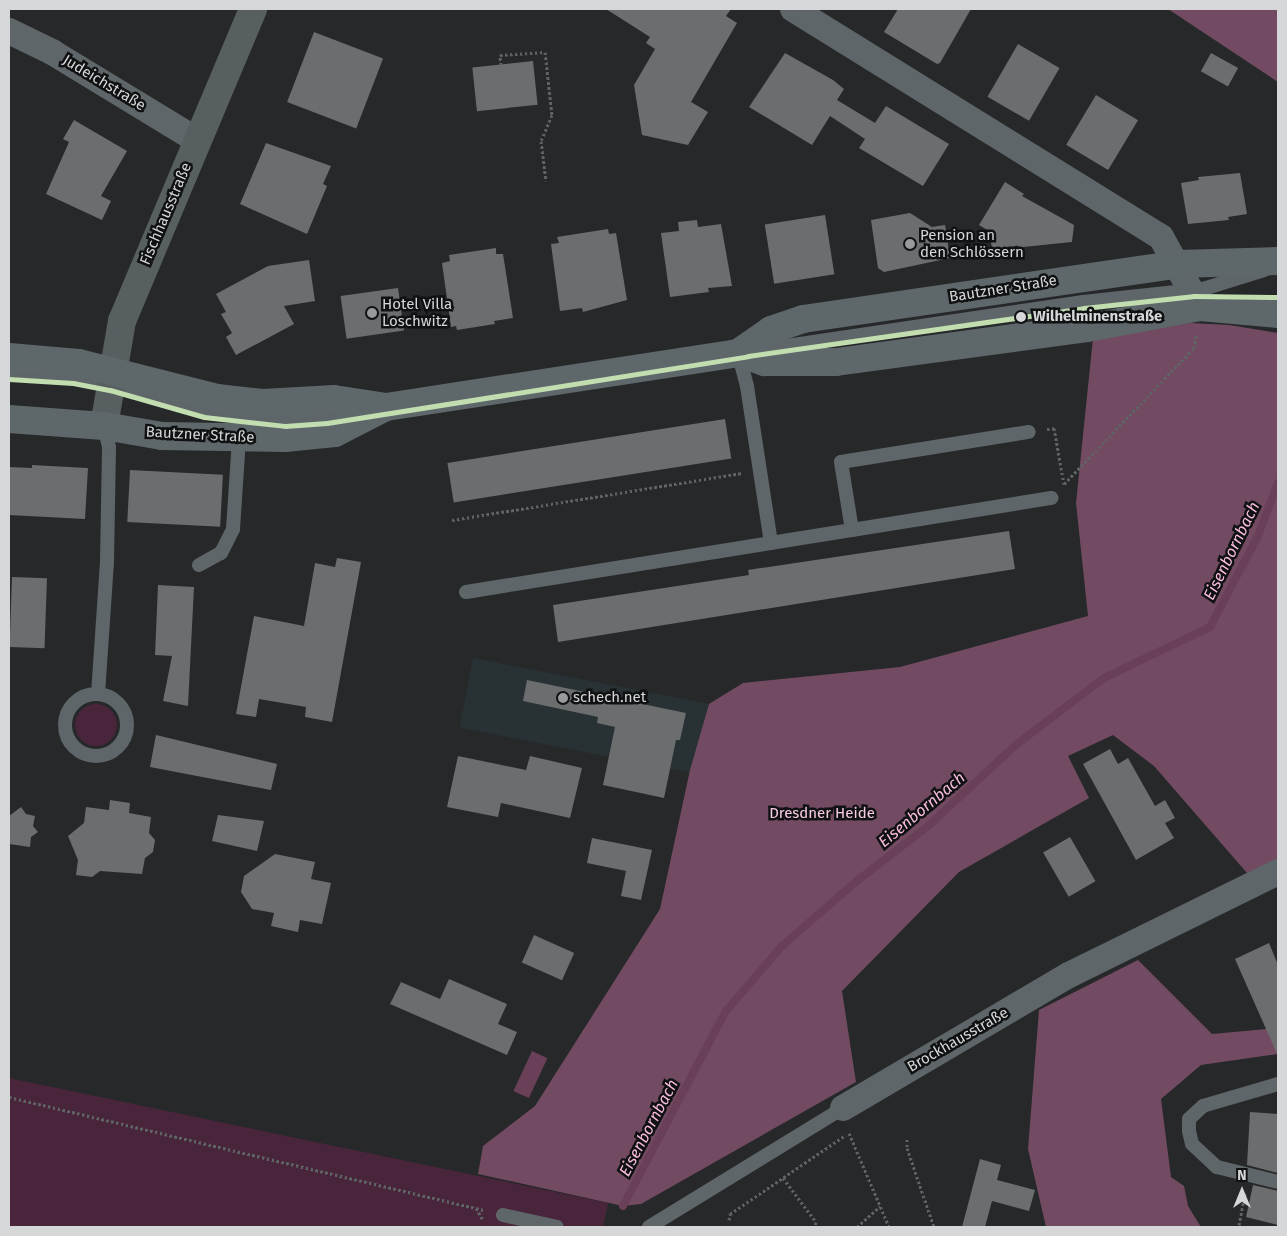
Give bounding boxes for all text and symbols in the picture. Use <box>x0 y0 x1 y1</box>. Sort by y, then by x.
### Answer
street label: Judeichstraße <box>59 51 149 115</box>
street label: Fischhausstraße <box>136 160 196 268</box>
place label: Pension an den Schlössern <box>920 226 1024 261</box>
marker: Pension an den Schlössern <box>904 238 916 250</box>
street label: Bautzner Straße <box>948 272 1058 306</box>
place label: Hotel Villa Loschwitz <box>382 295 452 330</box>
marker: Hotel Villa Loschwitz <box>366 307 378 319</box>
place label: Wilhelminenstraße <box>1033 308 1162 326</box>
marker: Wilhelminenstraße <box>1013 309 1029 325</box>
street label: Bautzner Straße <box>145 423 255 447</box>
water label: Eisenbornbach <box>1200 499 1264 603</box>
place label: schech.net <box>573 689 646 707</box>
marker: schech.net <box>557 692 569 704</box>
water label: Eisenbornbach <box>875 768 969 852</box>
park label: Dresdner Heide <box>769 805 875 823</box>
street label: Brockhausstraße <box>904 1004 1012 1076</box>
water label: Eisenbornbach <box>615 1076 683 1180</box>
north arrow <box>1217 1166 1267 1216</box>
text: N <box>1237 1167 1247 1184</box>

